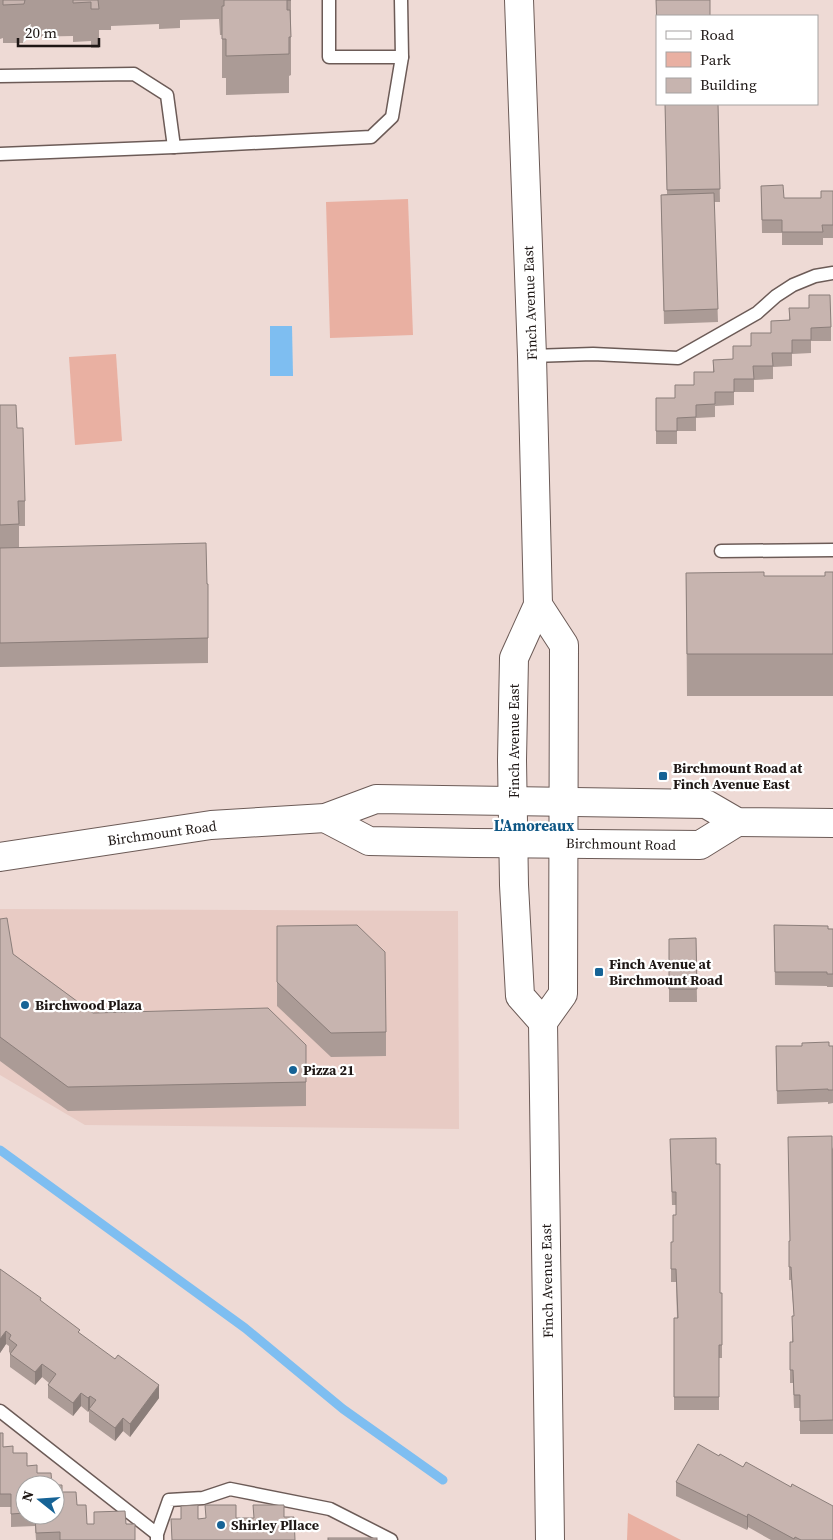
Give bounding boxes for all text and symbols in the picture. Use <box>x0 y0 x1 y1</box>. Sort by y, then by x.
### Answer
scale bar <box>18 15 99 47</box>
legend <box>656 15 818 105</box>
text: 20 m <box>25 22 57 43</box>
text: Road <box>700 24 734 45</box>
text: Park <box>700 49 732 70</box>
text: Building <box>700 74 757 95</box>
street label: Finch Avenue East <box>518 245 542 361</box>
street label: Finch Avenue East <box>504 683 524 798</box>
place label: Birchmount Road at Finch Avenue East <box>673 758 803 794</box>
marker: Birchmount Road at Finch Avenue East <box>657 770 669 782</box>
street label: Birchmount Road <box>106 815 218 851</box>
district label: L'Amoreaux <box>494 815 575 836</box>
street label: Birchmount Road <box>566 833 676 855</box>
place label: Finch Avenue at Birchmount Road <box>609 954 723 990</box>
marker: Finch Avenue at Birchmount Road <box>593 966 605 978</box>
place label: Birchwood Plaza <box>35 995 143 1015</box>
marker: Birchwood Plaza <box>19 999 31 1011</box>
place label: Pizza 21 <box>303 1060 355 1080</box>
marker: Pizza 21 <box>287 1064 299 1076</box>
street label: Finch Avenue East <box>536 1223 558 1338</box>
north arrow <box>15 1475 65 1525</box>
text: N <box>17 1488 39 1504</box>
place label: Shirley Pllace <box>231 1515 319 1535</box>
marker: Shirley Pllace <box>215 1519 227 1531</box>

